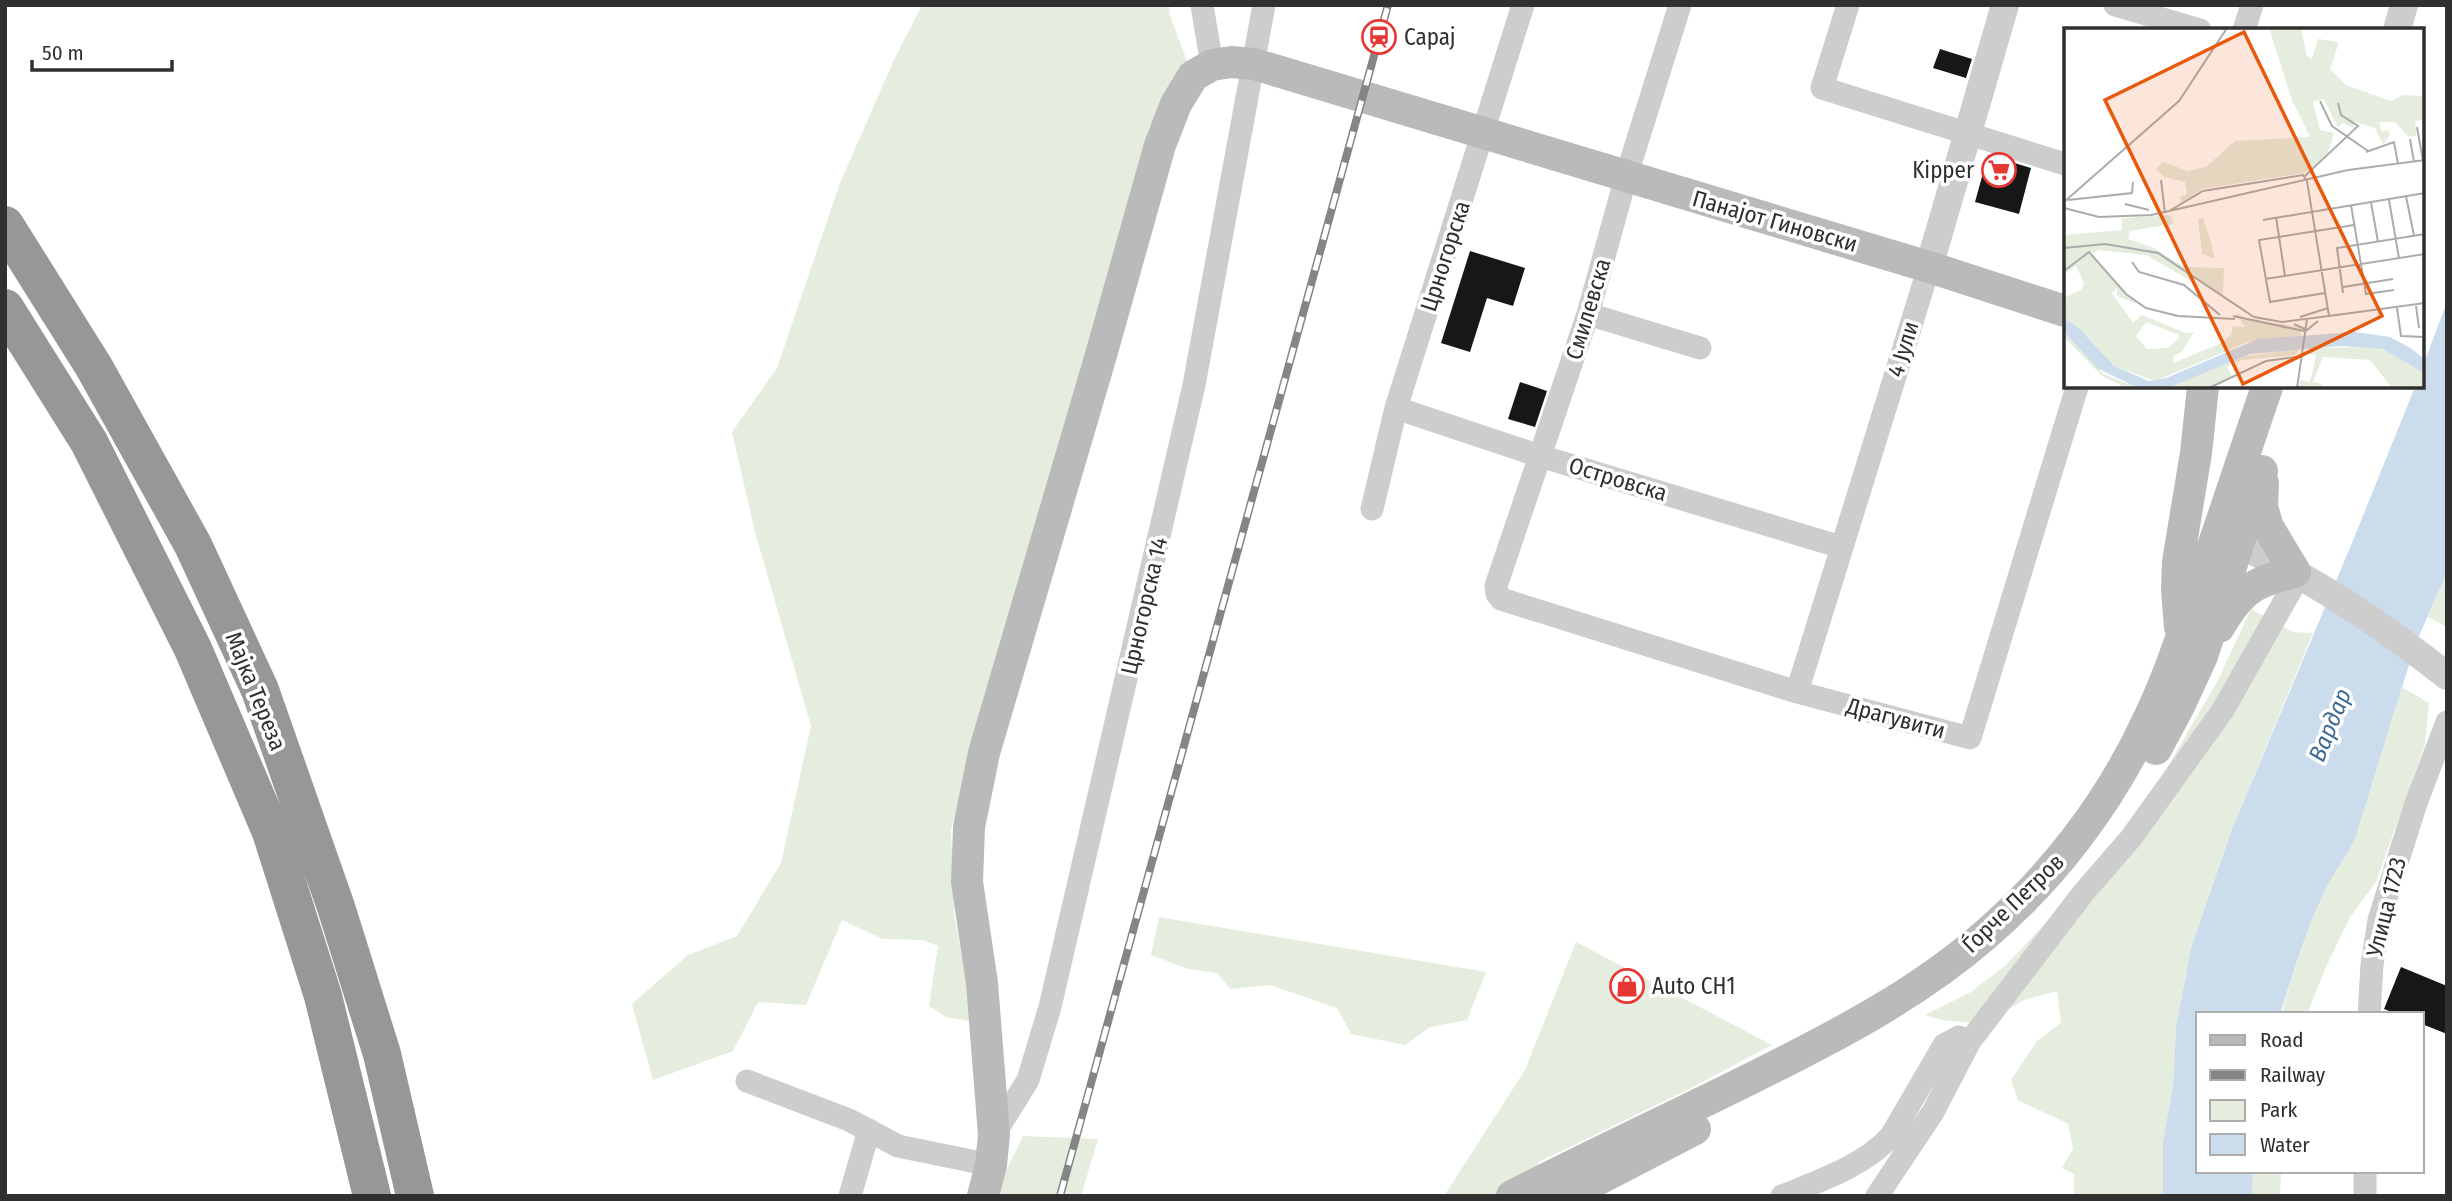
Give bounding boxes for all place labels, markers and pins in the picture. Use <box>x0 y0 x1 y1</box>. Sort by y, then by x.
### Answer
station icon: Сарај <box>1360 18 1398 56</box>
place label: Сарај <box>1404 23 1456 51</box>
supermarket icon: Kipper <box>1980 151 2018 189</box>
place label: Kipper <box>1912 156 1974 184</box>
shop icon: Auto CH1 <box>1608 967 1646 1005</box>
place label: Auto CH1 <box>1652 972 1735 1000</box>

